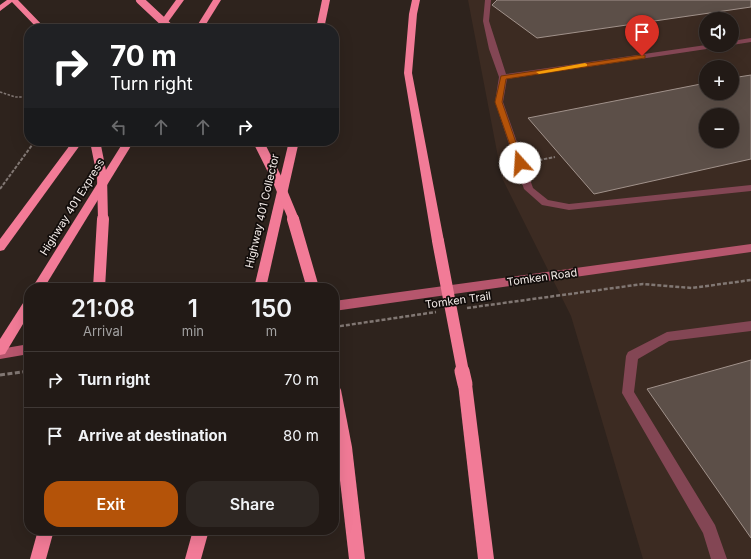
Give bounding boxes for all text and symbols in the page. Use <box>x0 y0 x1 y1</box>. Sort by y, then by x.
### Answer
map controls <box>699 12 739 148</box>
button: sound <box>699 12 739 52</box>
pin <box>625 15 659 56</box>
icon: arrive <box>631 21 653 43</box>
text: 70 m <box>110 39 177 73</box>
icon: right <box>44 40 96 92</box>
button: + <box>699 60 739 100</box>
text: Turn right <box>110 73 193 94</box>
button: − <box>699 108 739 148</box>
icon: left <box>108 116 130 138</box>
icon: ahead <box>150 116 172 138</box>
icon: ahead <box>192 116 214 138</box>
icon: right <box>234 116 256 138</box>
position arrow <box>499 142 541 184</box>
street label: Highway 401 Collector <box>242 152 282 270</box>
street label: Highway 401 Express <box>37 156 108 258</box>
street label: Tomken Road <box>506 265 578 289</box>
street label: Tomken Trail <box>424 288 492 312</box>
text: 21:08 <box>71 294 135 323</box>
text: 1 <box>188 294 198 323</box>
text: 150 <box>251 294 292 323</box>
text: Arrival <box>83 323 123 339</box>
text: min <box>182 323 204 339</box>
text: m <box>266 323 277 339</box>
icon: right <box>44 369 66 391</box>
text: Turn right <box>78 370 150 389</box>
text: 70 m <box>284 370 319 389</box>
icon: arrive <box>44 425 66 447</box>
text: Arrive at destination <box>78 426 227 445</box>
text: 80 m <box>283 426 319 445</box>
button: Exit <box>44 481 178 527</box>
button: Share <box>186 481 319 527</box>

